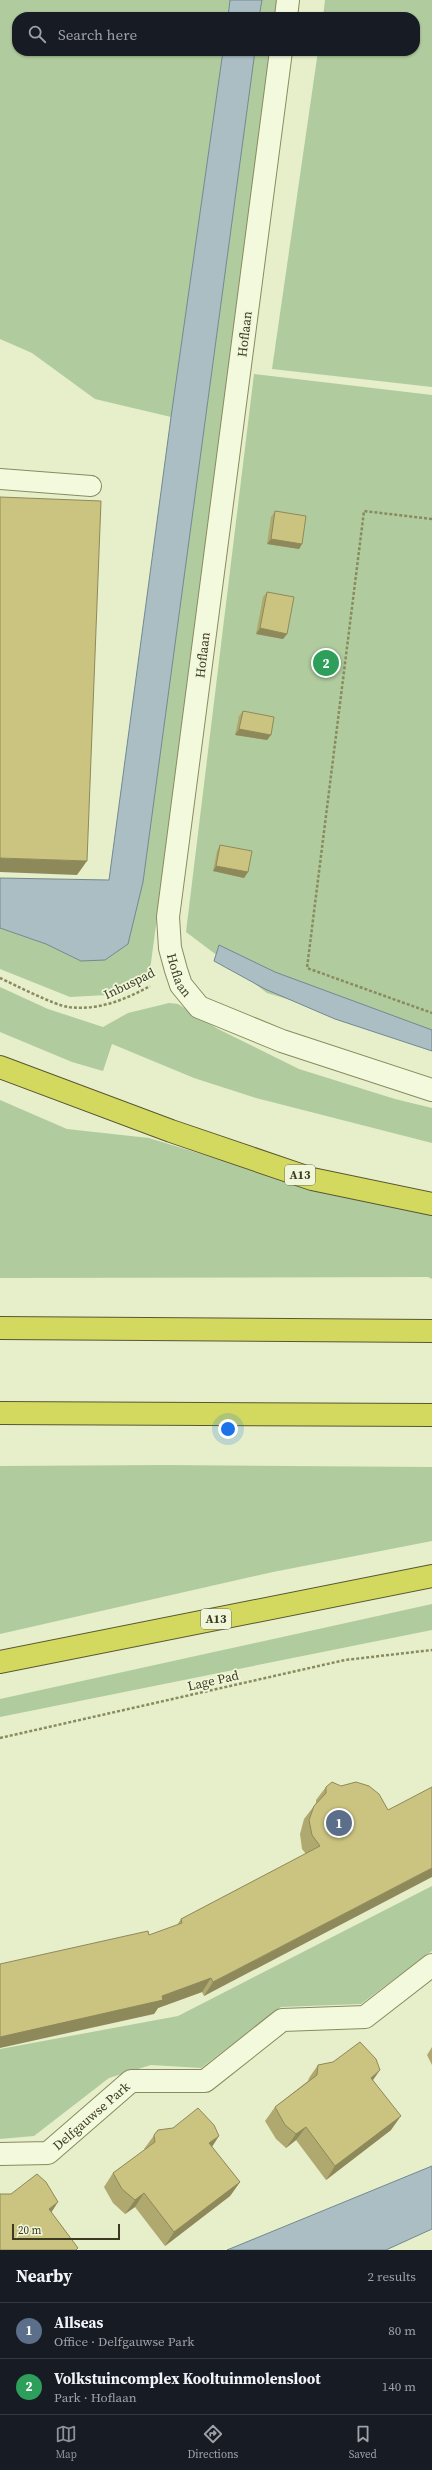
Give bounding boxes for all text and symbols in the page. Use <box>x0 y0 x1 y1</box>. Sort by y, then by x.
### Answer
search box <box>12 12 420 56</box>
icon: search <box>26 23 48 45</box>
text: Search here <box>58 24 137 45</box>
street label: Hoflaan <box>233 310 256 358</box>
street label: Hoflaan <box>191 631 214 679</box>
pin: 2 <box>313 648 339 678</box>
street label: Hoflaan <box>163 951 195 1001</box>
street label: Inbuspad <box>101 964 158 1003</box>
road number: A13 <box>285 1165 315 1185</box>
your location <box>218 1419 238 1439</box>
road number: A13 <box>201 1609 231 1629</box>
street label: Lage Pad <box>186 1666 241 1695</box>
pin: 1 <box>326 1808 352 1838</box>
street label: Delfgauwse Park <box>49 2077 134 2154</box>
scale bar <box>12 2222 120 2241</box>
text: 20 m <box>18 2223 41 2238</box>
text: Nearby <box>16 2264 72 2288</box>
text: 2 results <box>368 2268 416 2285</box>
text: Allseas <box>54 2312 103 2333</box>
text: 1 <box>25 2322 33 2339</box>
text: 80 m <box>388 2322 416 2339</box>
text: Office · Delfgauwse Park <box>54 2333 194 2350</box>
text: Volkstuincomplex Kooltuinmolensloot <box>54 2368 321 2389</box>
text: 2 <box>25 2378 33 2395</box>
text: 140 m <box>382 2378 416 2395</box>
text: Park · Hoflaan <box>54 2389 137 2406</box>
tab: Map <box>55 2423 77 2462</box>
tab: Directions <box>187 2423 238 2462</box>
tab: Saved <box>349 2423 377 2462</box>

